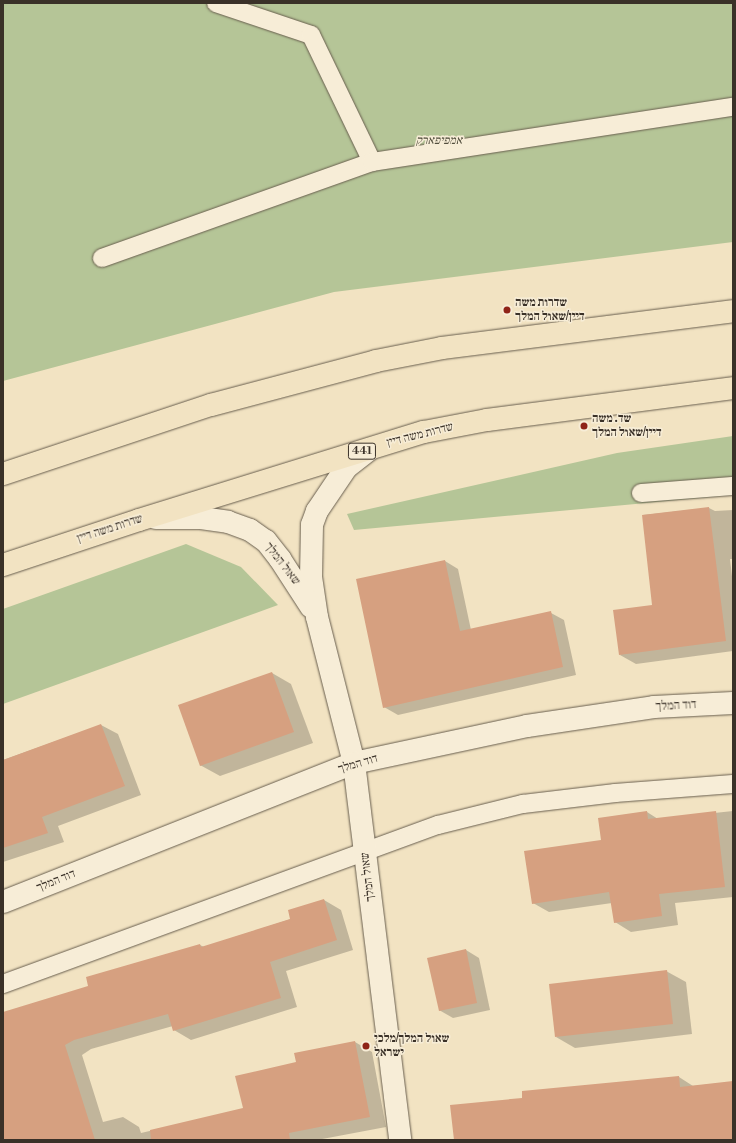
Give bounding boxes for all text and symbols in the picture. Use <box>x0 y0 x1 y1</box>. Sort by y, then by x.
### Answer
park label: אמפיפארק <box>416 134 462 148</box>
place label: שדרות משה דיין/שאול המלך <box>515 296 585 324</box>
marker: שדרות משה דיין/שאול המלך <box>502 305 512 315</box>
place label: שד. משה דיין/שאול המלך <box>592 412 662 440</box>
street label: שדרות משה דיין <box>385 420 455 450</box>
marker: שד. משה דיין/שאול המלך <box>579 421 589 431</box>
road number: 441 <box>347 442 377 460</box>
street label: שדרות משה דיין <box>75 512 145 546</box>
street label: שאול המלך <box>261 540 303 588</box>
street label: דוד המלך <box>655 698 697 714</box>
street label: דוד המלך <box>336 751 380 777</box>
street label: שאול המלך <box>358 851 378 903</box>
street label: דוד המלך <box>34 867 78 895</box>
place label: שאול המלך/מלכי ישראל <box>374 1032 449 1060</box>
marker: שאול המלך/מלכי ישראל <box>361 1041 371 1051</box>

